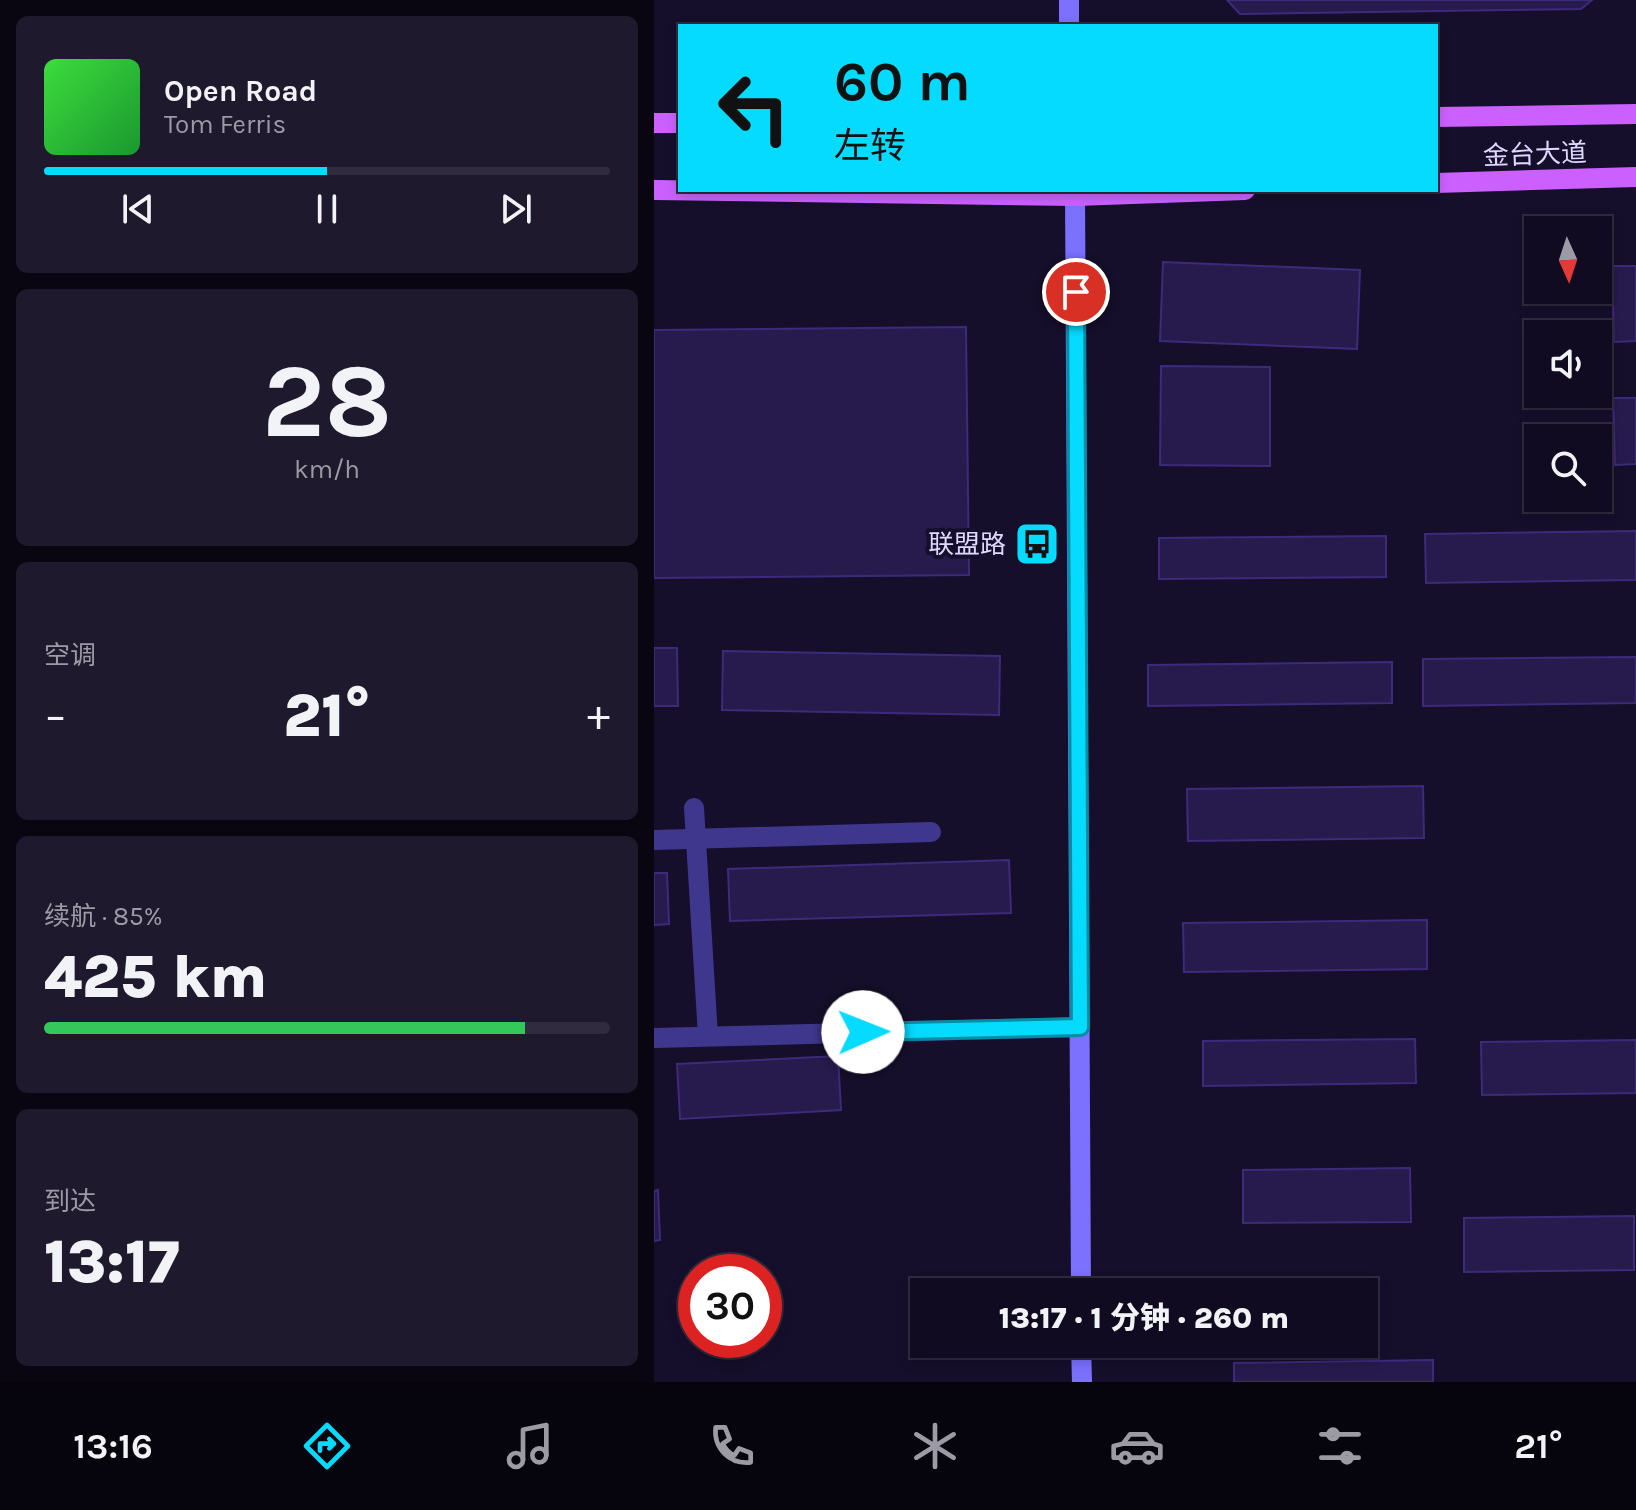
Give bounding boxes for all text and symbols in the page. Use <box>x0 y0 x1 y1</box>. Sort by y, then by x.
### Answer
text: 60 m <box>834 49 971 114</box>
icon: left <box>702 56 806 160</box>
text: Open Road <box>164 73 317 109</box>
text: Tom Ferris <box>164 109 286 140</box>
text: 左转 <box>834 125 906 167</box>
street label: 金台大道 <box>1483 137 1588 172</box>
icon: previous <box>116 187 160 231</box>
icon: pause <box>305 187 349 231</box>
icon: next <box>494 187 538 231</box>
north arrow <box>1524 216 1612 304</box>
map controls <box>1524 216 1612 512</box>
pin <box>1042 258 1110 326</box>
icon: arrive <box>1054 270 1098 314</box>
button: sound <box>1524 320 1612 408</box>
text: 28 <box>262 341 392 462</box>
button: search <box>1524 424 1612 512</box>
text: km/h <box>294 454 360 485</box>
bus stop icon: 联盟路 <box>1013 520 1061 568</box>
place label: 联盟路 <box>928 529 1006 560</box>
text: 空调 <box>44 640 96 671</box>
text: 21° <box>283 681 371 751</box>
text: − <box>44 690 67 741</box>
text: + <box>587 690 610 741</box>
text: 续航 · 85% <box>44 901 163 932</box>
text: 425 km <box>44 942 267 1012</box>
position arrow <box>821 990 905 1074</box>
text: 到达 <box>44 1186 96 1217</box>
text: 13:17 <box>44 1227 180 1297</box>
speed limit sign: 30 <box>678 1254 782 1358</box>
text: 13:17 · 1 分钟 · 260 m <box>999 1300 1289 1336</box>
icon: directions <box>299 1418 355 1474</box>
icon: music <box>502 1418 558 1474</box>
icon: phone <box>704 1418 760 1474</box>
icon: climate <box>907 1418 963 1474</box>
icon: car <box>1109 1418 1165 1474</box>
icon: filters <box>1312 1418 1368 1474</box>
text: 13:16 <box>73 1425 153 1467</box>
text: 21° <box>1514 1425 1563 1467</box>

